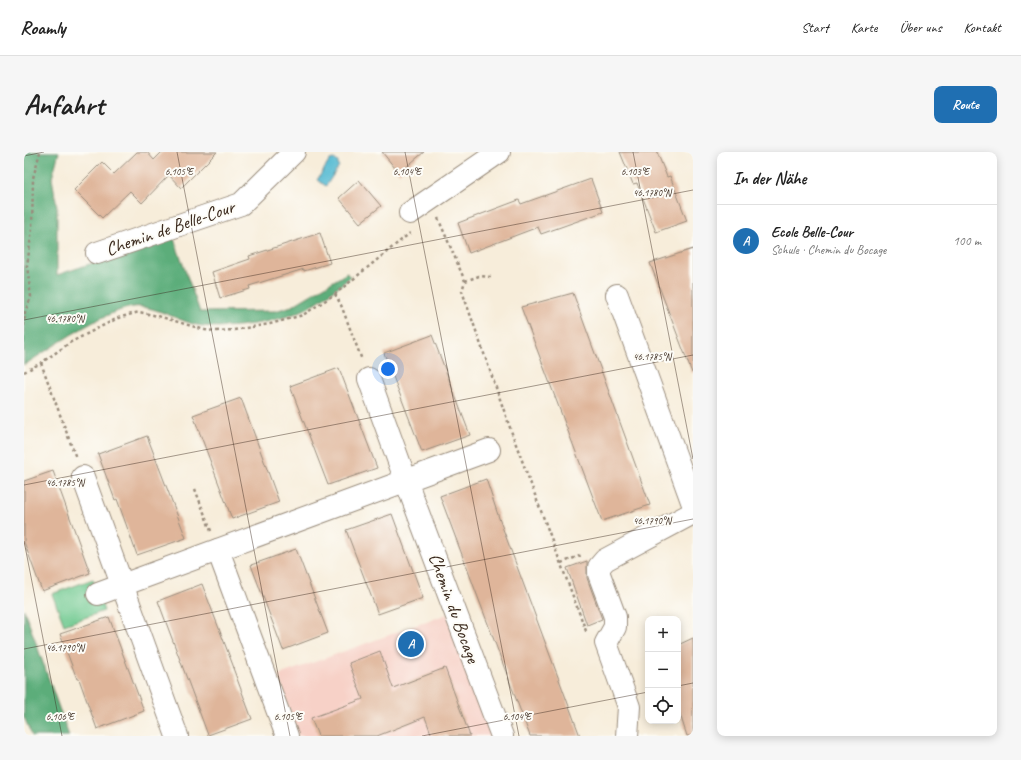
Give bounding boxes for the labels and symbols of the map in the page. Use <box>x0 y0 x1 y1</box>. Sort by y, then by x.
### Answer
text: 6.105°E <box>165 165 195 178</box>
text: 6.104°E <box>393 165 423 178</box>
text: 6.103°E <box>621 165 651 178</box>
text: 46.1780°N <box>633 186 673 199</box>
street label: Chemin de Belle-Cour <box>102 194 240 261</box>
text: 46.1780°N <box>46 312 86 325</box>
text: 46.1785°N <box>633 350 673 363</box>
your location <box>378 359 398 379</box>
text: 46.1785°N <box>46 476 86 489</box>
text: 46.1790°N <box>633 514 673 527</box>
street label: Chemin du Bocage <box>423 550 486 668</box>
pin: A <box>398 629 424 659</box>
text: 46.1790°N <box>46 641 86 654</box>
text: 6.106°E <box>46 710 76 723</box>
text: 6.105°E <box>274 710 304 723</box>
text: 6.104°E <box>503 710 533 723</box>

